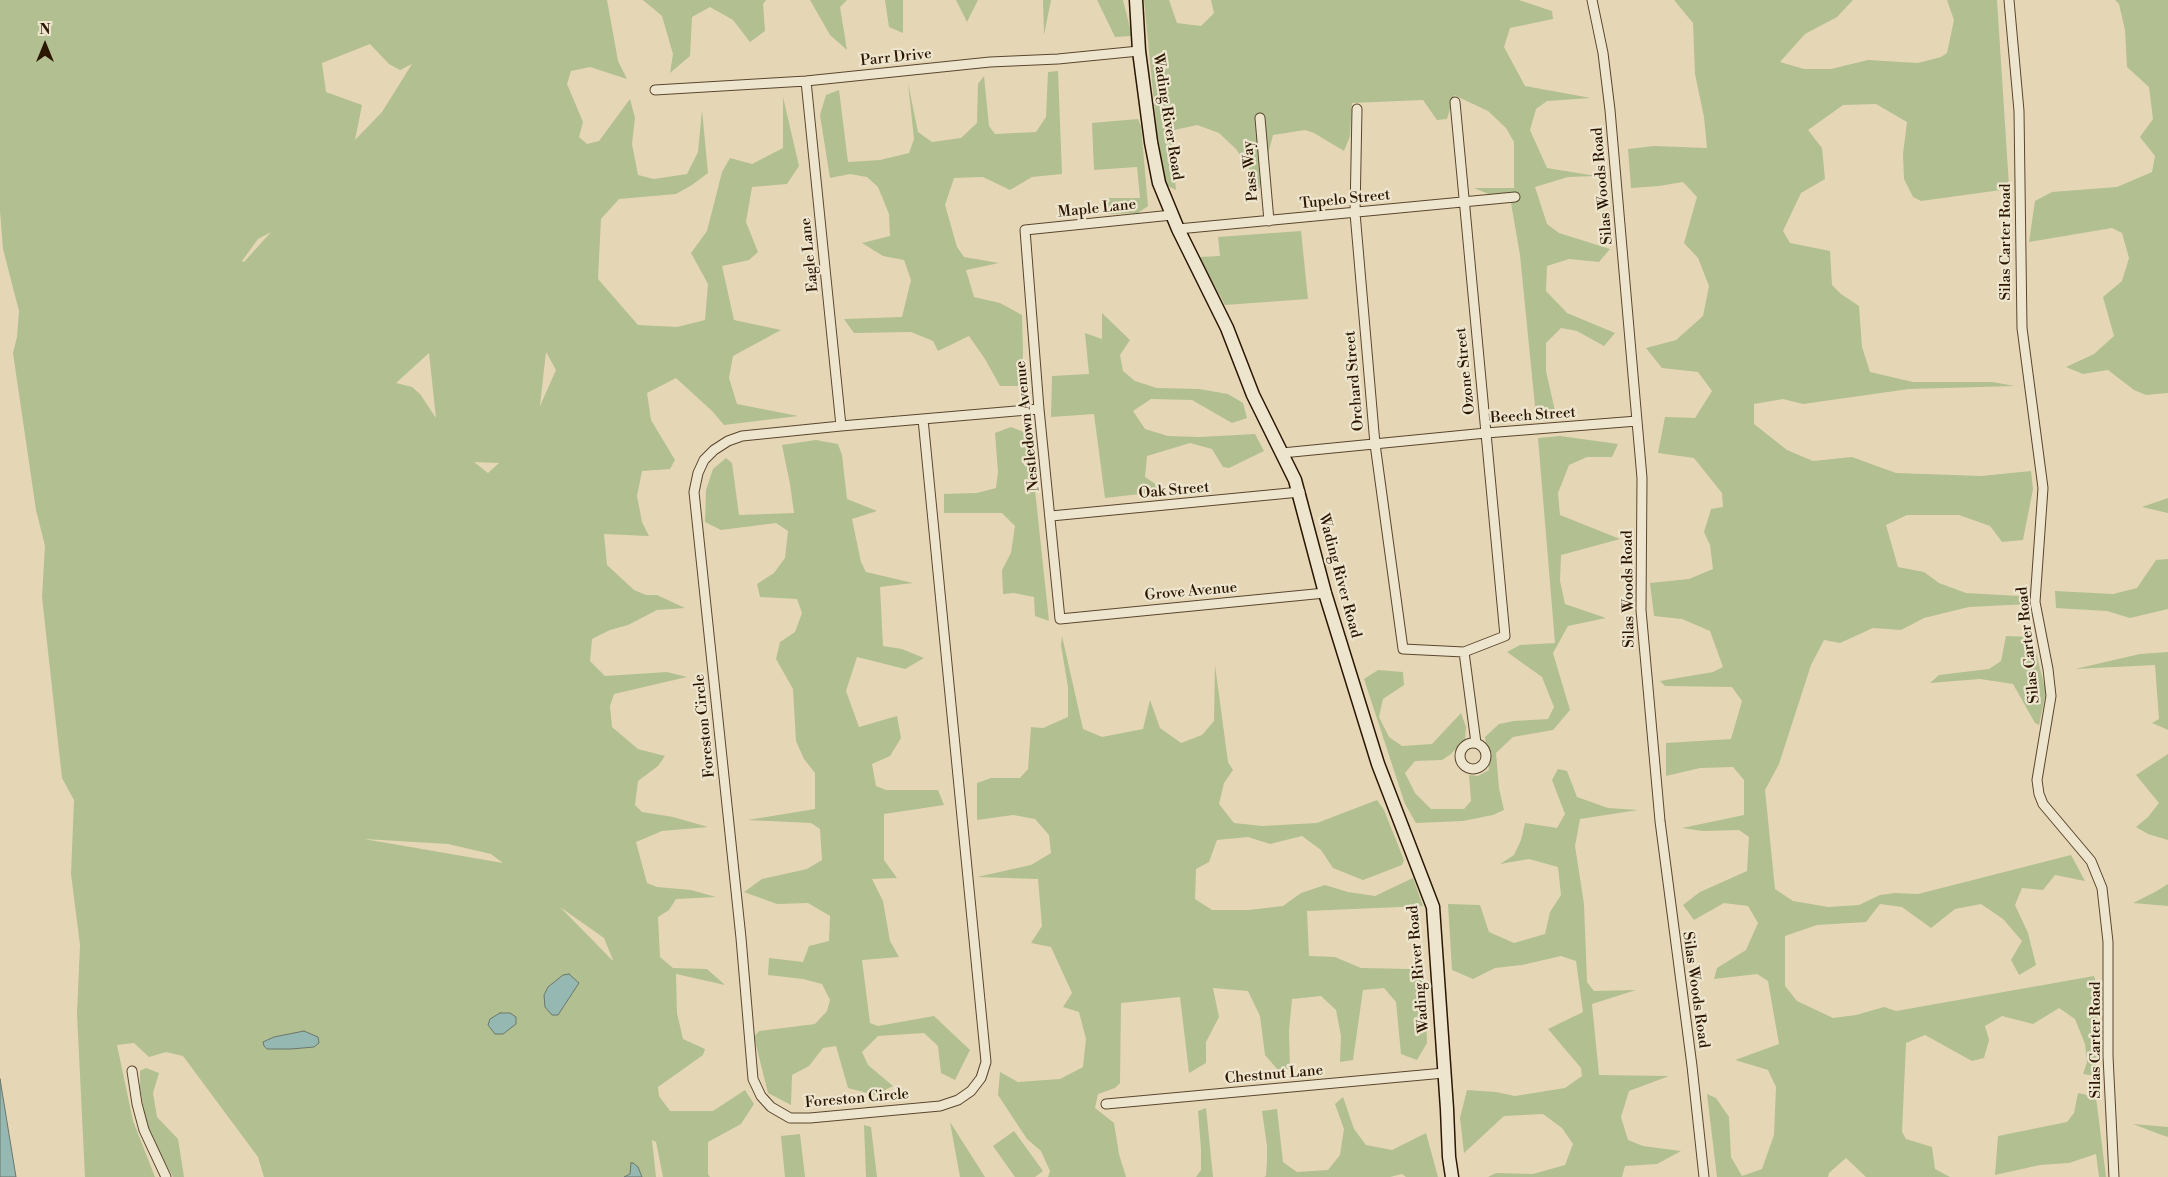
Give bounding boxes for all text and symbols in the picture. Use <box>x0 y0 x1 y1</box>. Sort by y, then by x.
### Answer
north arrow <box>20 20 70 70</box>
text: N <box>39 21 51 39</box>
street label: Parr Drive <box>859 45 933 71</box>
street label: Wading River Road <box>1148 52 1186 182</box>
street label: Silas Woods Road <box>1589 127 1617 245</box>
street label: Pass Way <box>1239 140 1263 202</box>
street label: Silas Carter Road <box>1997 183 2015 301</box>
street label: Tupelo Street <box>1299 186 1391 214</box>
street label: Maple Lane <box>1057 196 1137 222</box>
street label: Eagle Lane <box>797 217 823 293</box>
street label: Ozone Street <box>1452 326 1480 416</box>
street label: Orchard Street <box>1342 330 1368 432</box>
street label: Nestledown Avenue <box>1012 360 1044 492</box>
street label: Beech Street <box>1490 404 1576 428</box>
street label: Oak Street <box>1138 479 1210 503</box>
street label: Wading River Road <box>1314 512 1364 640</box>
street label: Silas Woods Road <box>1619 530 1639 648</box>
street label: Grove Avenue <box>1144 579 1238 605</box>
street label: Silas Carter Road <box>2014 586 2044 704</box>
street label: Foreston Circle <box>691 673 719 779</box>
street label: Wading River Road <box>1404 904 1434 1034</box>
street label: Silas Woods Road <box>1678 930 1712 1050</box>
street label: Silas Carter Road <box>2087 981 2105 1099</box>
street label: Chestnut Lane <box>1224 1062 1324 1088</box>
street label: Foreston Circle <box>804 1085 910 1113</box>

